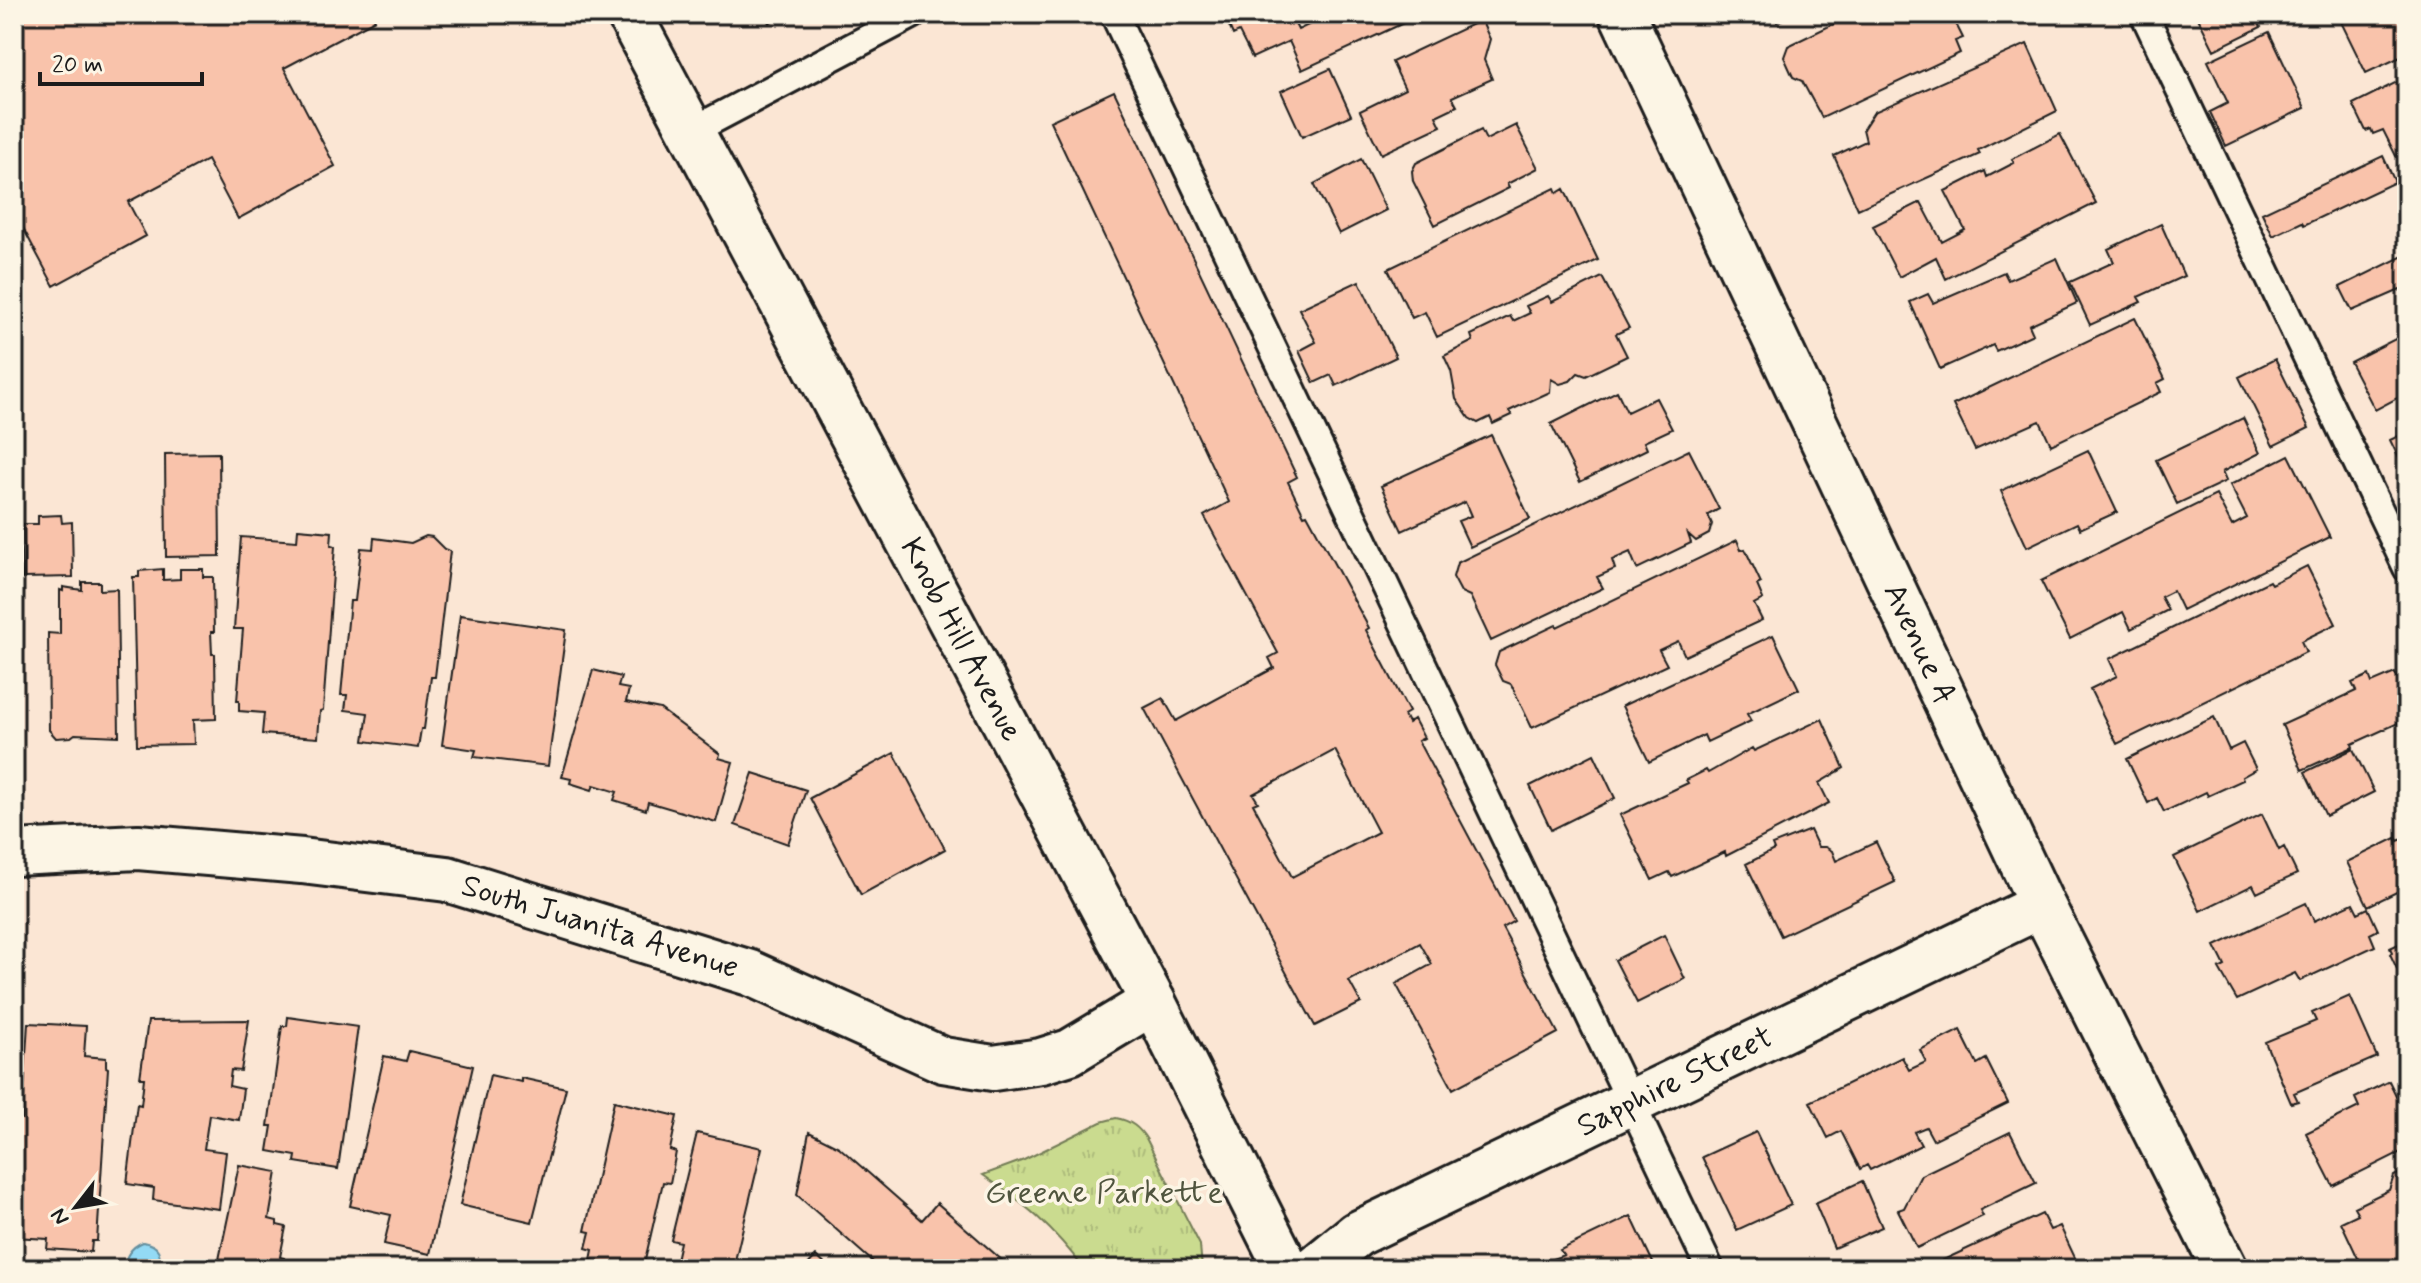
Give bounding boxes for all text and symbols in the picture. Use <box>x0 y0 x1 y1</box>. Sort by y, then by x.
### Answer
scale bar <box>40 36 202 86</box>
text: 20 m <box>52 50 103 81</box>
street label: Knob Hill Avenue <box>890 531 1032 749</box>
street label: Avenue A <box>1873 577 1965 711</box>
street label: South Juanita Avenue <box>456 865 744 989</box>
street label: Sapphire Street <box>1570 1016 1780 1148</box>
north arrow <box>36 1167 116 1247</box>
park label: Greene Parkette <box>985 1172 1223 1214</box>
text: N <box>45 1203 76 1230</box>

